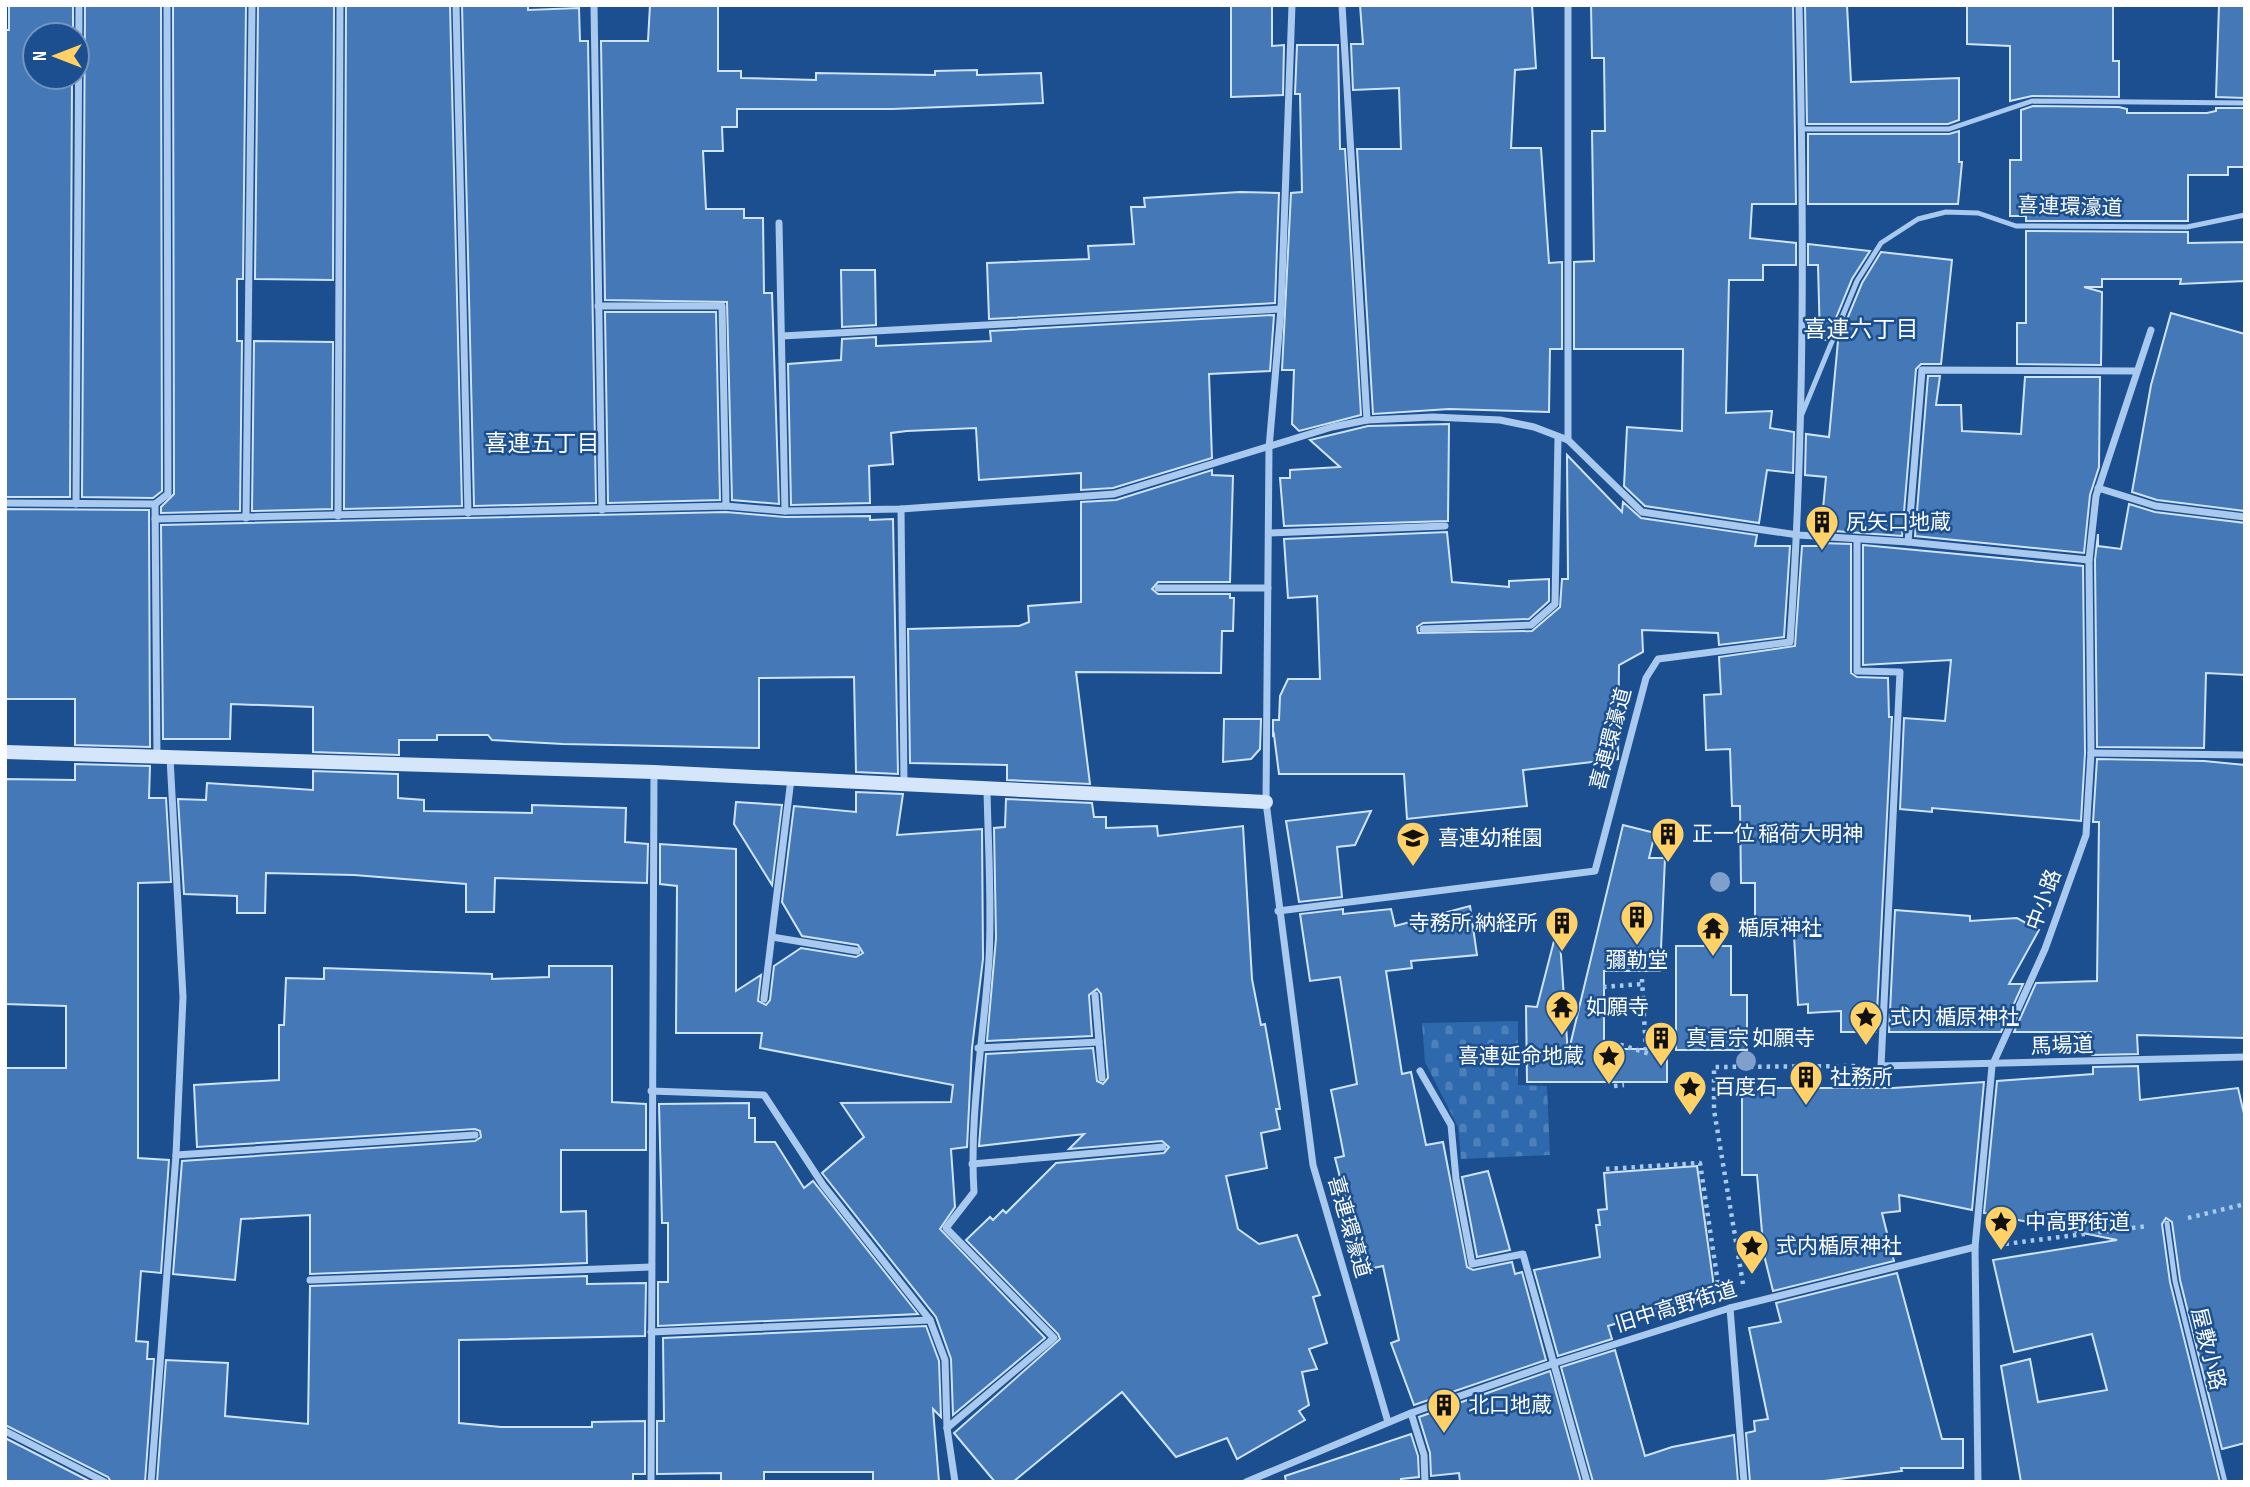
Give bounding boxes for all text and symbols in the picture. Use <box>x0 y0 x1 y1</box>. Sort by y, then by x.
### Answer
north arrow <box>21 21 91 91</box>
text: N <box>29 51 52 61</box>
street label: 喜連環濠道 <box>2017 193 2123 221</box>
district label: 喜連六丁目 <box>1804 316 1919 344</box>
district label: 喜連五丁目 <box>485 430 600 458</box>
building icon: 尻矢口地蔵 <box>1803 503 1841 552</box>
place label: 尻矢口地蔵 <box>1846 510 1951 535</box>
street label: 喜連環濠道 <box>1585 685 1637 793</box>
building icon: 正一位 稲荷大明神 <box>1649 815 1687 864</box>
school or university icon: 喜連幼稚園 <box>1394 819 1432 868</box>
place label: 正一位 稲荷大明神 <box>1692 822 1863 847</box>
place label: 喜連幼稚園 <box>1438 826 1543 851</box>
street label: 中小路 <box>2021 866 2067 934</box>
building icon: 彌勒堂 <box>1618 898 1656 947</box>
building icon: 寺務所 納経所 <box>1543 904 1581 953</box>
temple icon: 楯原神社 <box>1694 909 1732 958</box>
place label: 寺務所 納経所 <box>1409 911 1538 936</box>
place label: 楯原神社 <box>1738 916 1822 941</box>
place label: 彌勒堂 <box>1606 948 1669 973</box>
temple icon: 如願寺 <box>1543 988 1581 1037</box>
place label: 如願寺 <box>1586 995 1649 1020</box>
place icon: 式内 楯原神社 <box>1847 998 1885 1047</box>
place label: 式内 楯原神社 <box>1890 1005 2019 1030</box>
building icon: 真言宗 如願寺 <box>1642 1019 1680 1068</box>
place label: 真言宗 如願寺 <box>1686 1026 1815 1051</box>
street label: 馬場道 <box>2030 1032 2094 1060</box>
place icon: 喜連延命地蔵 <box>1590 1037 1628 1086</box>
place label: 喜連延命地蔵 <box>1458 1044 1584 1069</box>
building icon: 社務所 <box>1787 1058 1825 1107</box>
place label: 社務所 <box>1830 1065 1893 1090</box>
place icon: 百度石 <box>1671 1068 1709 1117</box>
place label: 百度石 <box>1714 1075 1777 1100</box>
street label: 喜連環濠道 <box>1323 1173 1375 1281</box>
place icon: 中高野街道 <box>1982 1203 2020 1252</box>
place label: 中高野街道 <box>2025 1210 2130 1235</box>
place icon: 式内楯原神社 <box>1733 1227 1771 1276</box>
place label: 式内楯原神社 <box>1776 1234 1902 1259</box>
street label: 旧中高野街道 <box>1612 1277 1740 1337</box>
street label: 屋敷小路 <box>2186 1305 2230 1393</box>
building icon: 北口地蔵 <box>1425 1386 1463 1435</box>
place label: 北口地蔵 <box>1468 1393 1552 1418</box>

